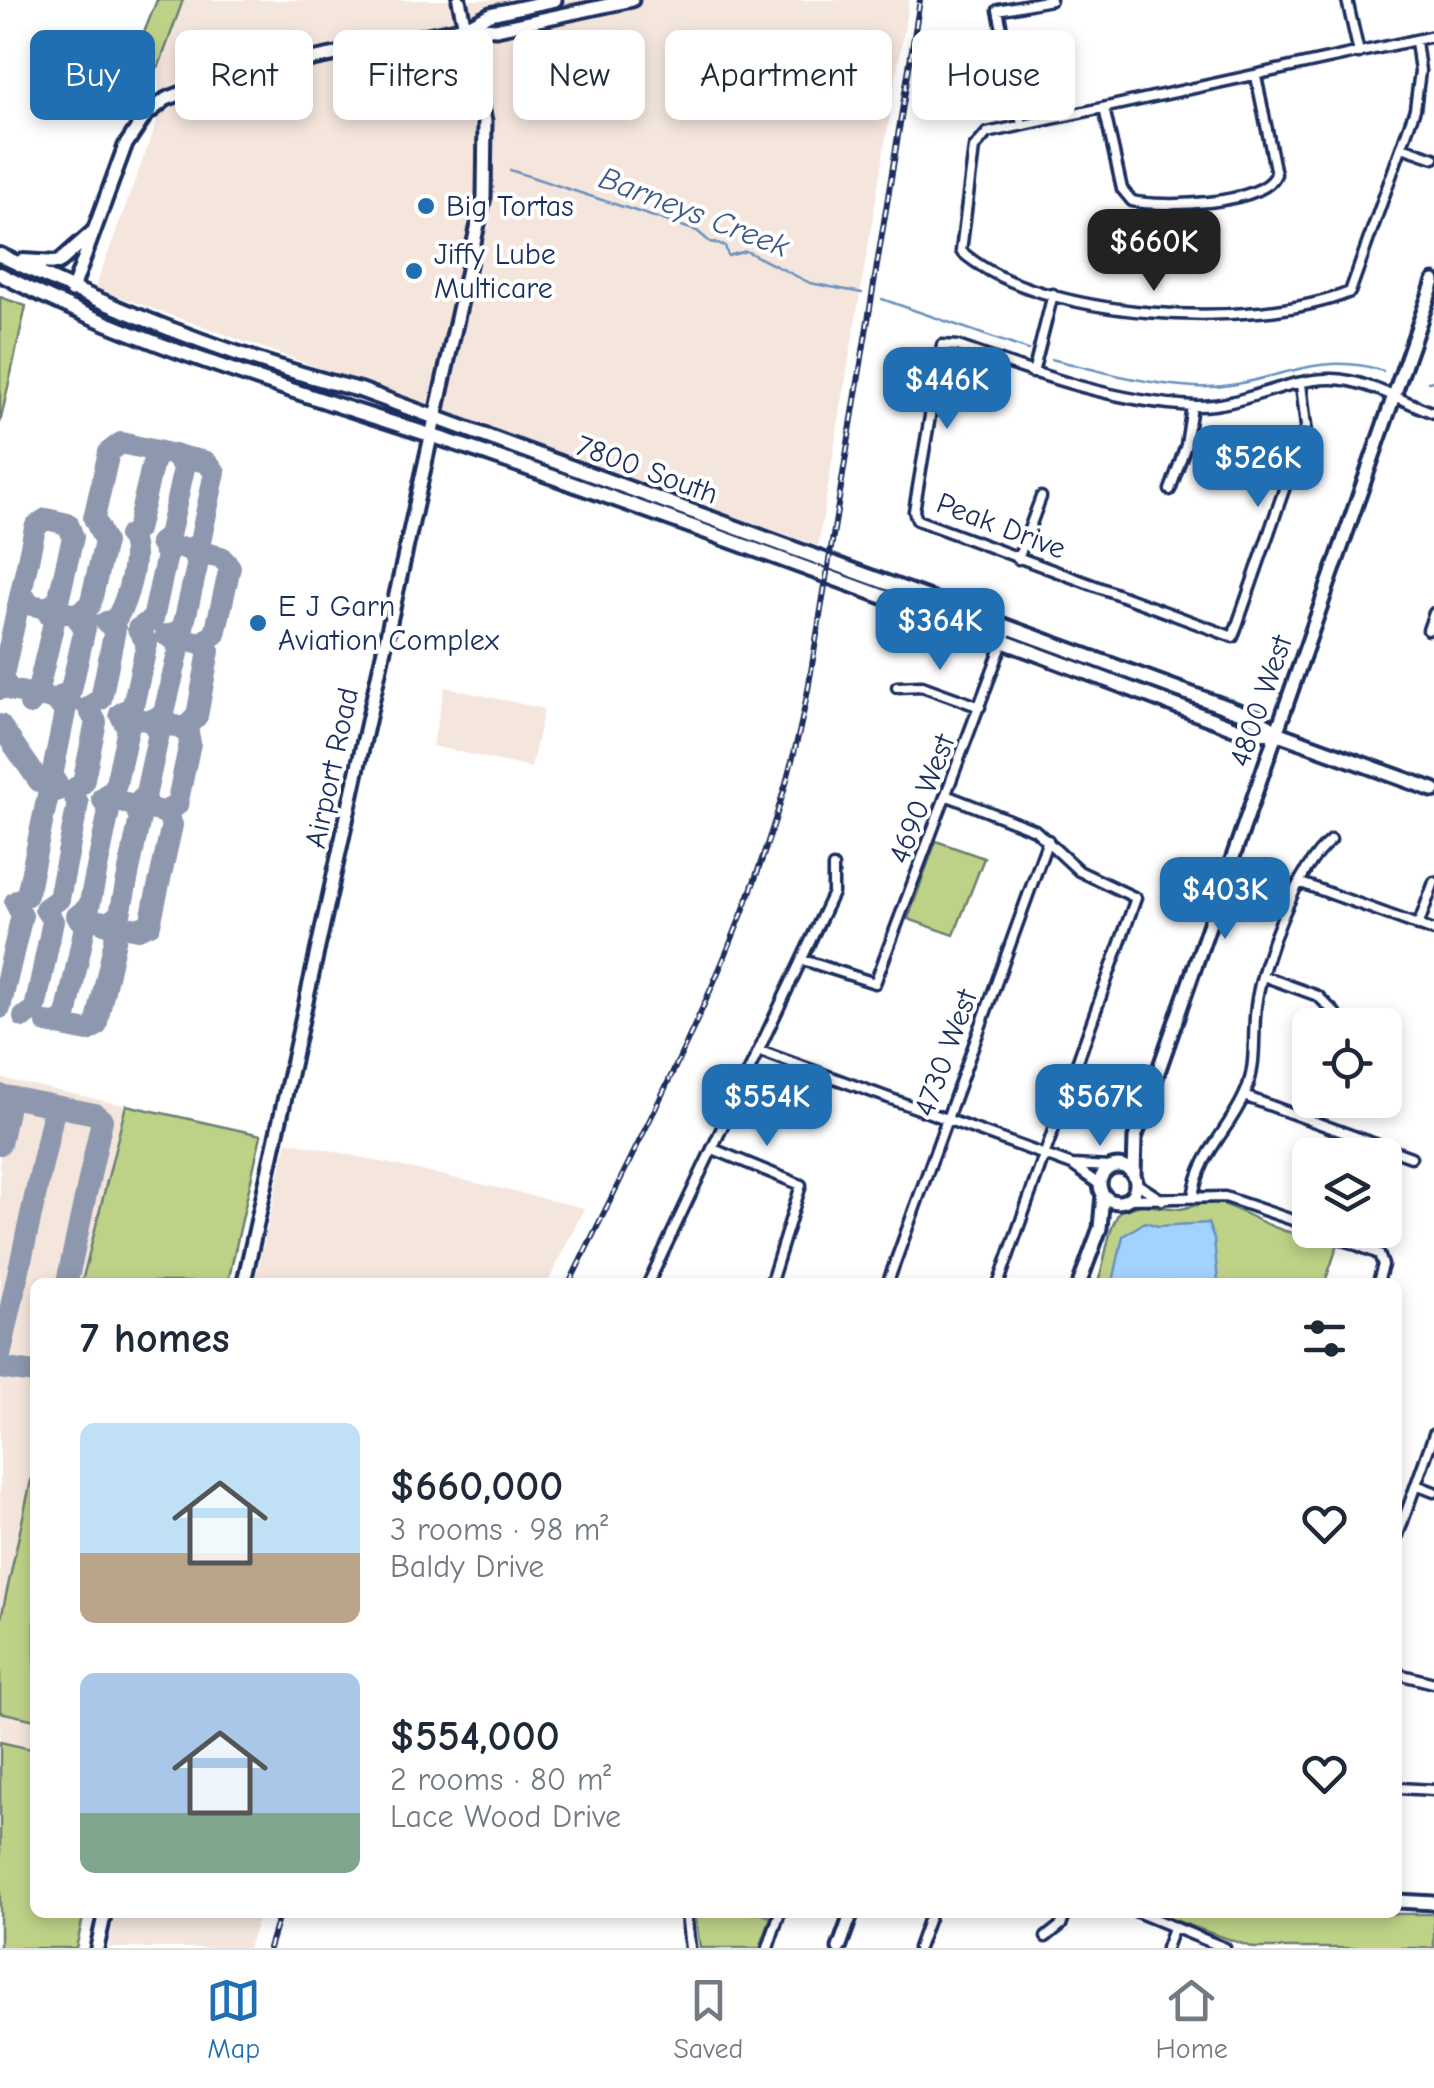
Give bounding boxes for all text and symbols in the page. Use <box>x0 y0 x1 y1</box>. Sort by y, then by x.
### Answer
chip: Buy <box>30 30 155 120</box>
chip: Rent <box>175 30 313 120</box>
chip: Filters <box>333 30 493 120</box>
chip: New <box>513 30 645 120</box>
chip: Apartment <box>665 30 892 120</box>
chip: House <box>912 30 1075 120</box>
water label: Barneys Creek <box>594 159 795 265</box>
place label: Big Tortas <box>446 189 574 224</box>
marker: Big Tortas <box>415 195 437 217</box>
pin: $660K <box>1084 209 1224 294</box>
text: $660K <box>1109 223 1199 260</box>
place label: Jiffy Lube Multicare <box>434 237 556 306</box>
marker: Jiffy Lube Multicare <box>403 260 425 282</box>
pin: $446K <box>877 347 1017 432</box>
text: $446K <box>905 361 989 398</box>
pin: $526K <box>1188 425 1328 510</box>
street label: 7800 South <box>571 428 723 512</box>
text: $526K <box>1215 439 1301 476</box>
street label: Peak Drive <box>932 485 1070 567</box>
pin: $364K <box>870 588 1010 673</box>
place label: E J Garn Aviation Complex <box>278 589 500 658</box>
text: $364K <box>898 602 982 639</box>
marker: E J Garn Aviation Complex <box>247 612 269 634</box>
street label: 4800 West <box>1222 629 1300 771</box>
street label: Airport Road <box>298 685 366 851</box>
street label: 4690 West <box>881 728 963 868</box>
pin: $403K <box>1155 857 1295 942</box>
text: $403K <box>1182 871 1268 908</box>
street label: 4730 West <box>907 984 986 1121</box>
map controls <box>1292 1008 1402 1248</box>
button: locate <box>1292 1008 1402 1118</box>
pin: $554K <box>697 1064 837 1149</box>
pin: $567K <box>1030 1064 1170 1149</box>
text: $554K <box>724 1078 810 1115</box>
text: $567K <box>1057 1078 1143 1115</box>
button: layers <box>1292 1138 1402 1248</box>
icon: filters <box>1297 1311 1352 1366</box>
text: 7 homes <box>80 1314 230 1363</box>
text: $660,000 <box>390 1462 563 1511</box>
icon: home <box>160 1463 280 1583</box>
icon: heart <box>1297 1496 1352 1551</box>
text: 3 rooms · 98 m² <box>390 1511 608 1548</box>
text: Baldy Drive <box>390 1548 544 1585</box>
text: $554,000 <box>390 1712 560 1761</box>
icon: home <box>160 1713 280 1833</box>
icon: heart <box>1297 1746 1352 1801</box>
text: 2 rooms · 80 m² <box>390 1761 611 1798</box>
text: Lace Wood Drive <box>390 1798 621 1835</box>
tab: Map <box>206 1973 261 2065</box>
tab: Saved <box>673 1973 743 2065</box>
tab: Home <box>1156 1973 1228 2065</box>

